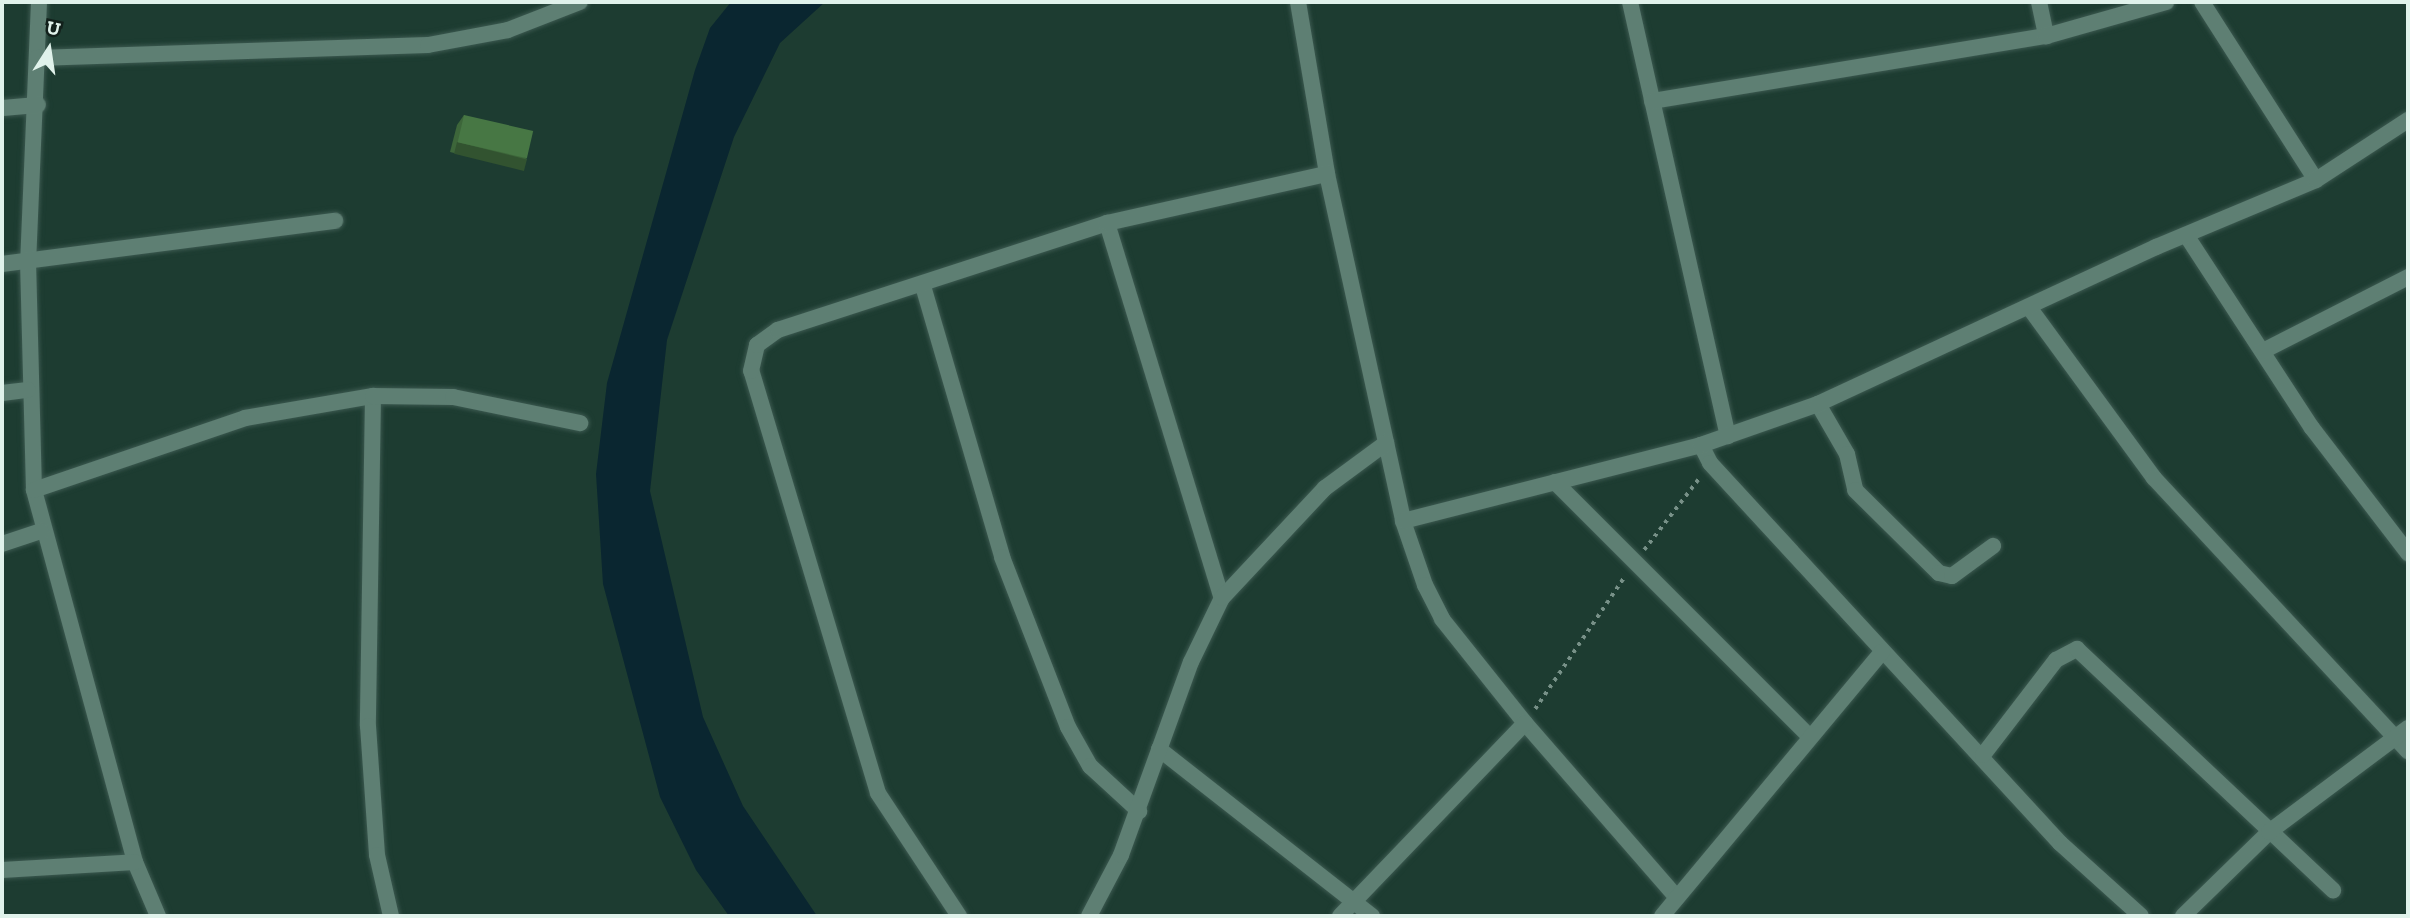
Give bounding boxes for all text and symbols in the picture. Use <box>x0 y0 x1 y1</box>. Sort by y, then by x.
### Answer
north arrow <box>14 14 84 84</box>
text: U <box>44 15 63 41</box>

